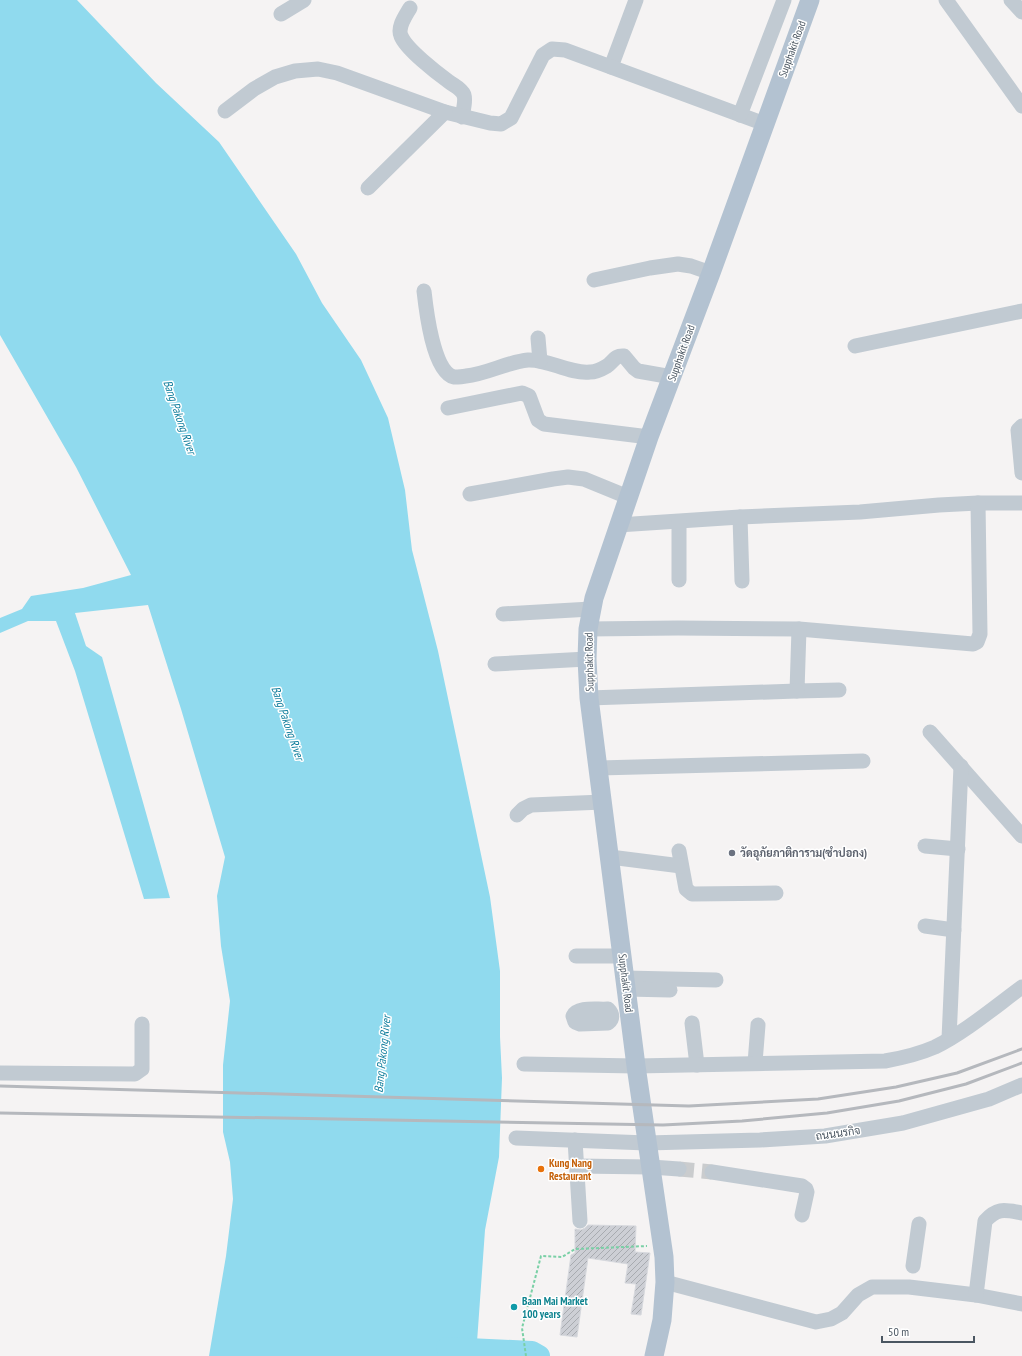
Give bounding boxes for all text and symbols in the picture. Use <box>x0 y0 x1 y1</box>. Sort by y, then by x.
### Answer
street label: Supphakit Road <box>775 19 809 79</box>
street label: Supphakit Road <box>664 323 698 383</box>
water label: Bang Pakong River <box>160 378 200 458</box>
street label: Supphakit Road <box>581 632 597 692</box>
water label: Bang Pakong River <box>268 684 308 764</box>
place label: วัดอุภัยภาติการาม(ซำปอกง) <box>740 846 867 861</box>
marker: วัดอุภัยภาติการาม(ซำปอกง) <box>727 848 737 858</box>
street label: Supphakit Road <box>615 953 637 1013</box>
water label: Bang Pakong River <box>370 1013 394 1093</box>
street label: ถนนนรกิจ <box>815 1123 861 1143</box>
place label: Kung Nang Restaurant <box>549 1156 592 1183</box>
marker: Kung Nang Restaurant <box>536 1164 546 1174</box>
place label: Baan Mai Market 100 years <box>522 1294 588 1321</box>
marker: Baan Mai Market 100 years <box>509 1302 519 1312</box>
scale bar <box>882 1318 974 1344</box>
text: 50 m <box>888 1324 909 1339</box>

